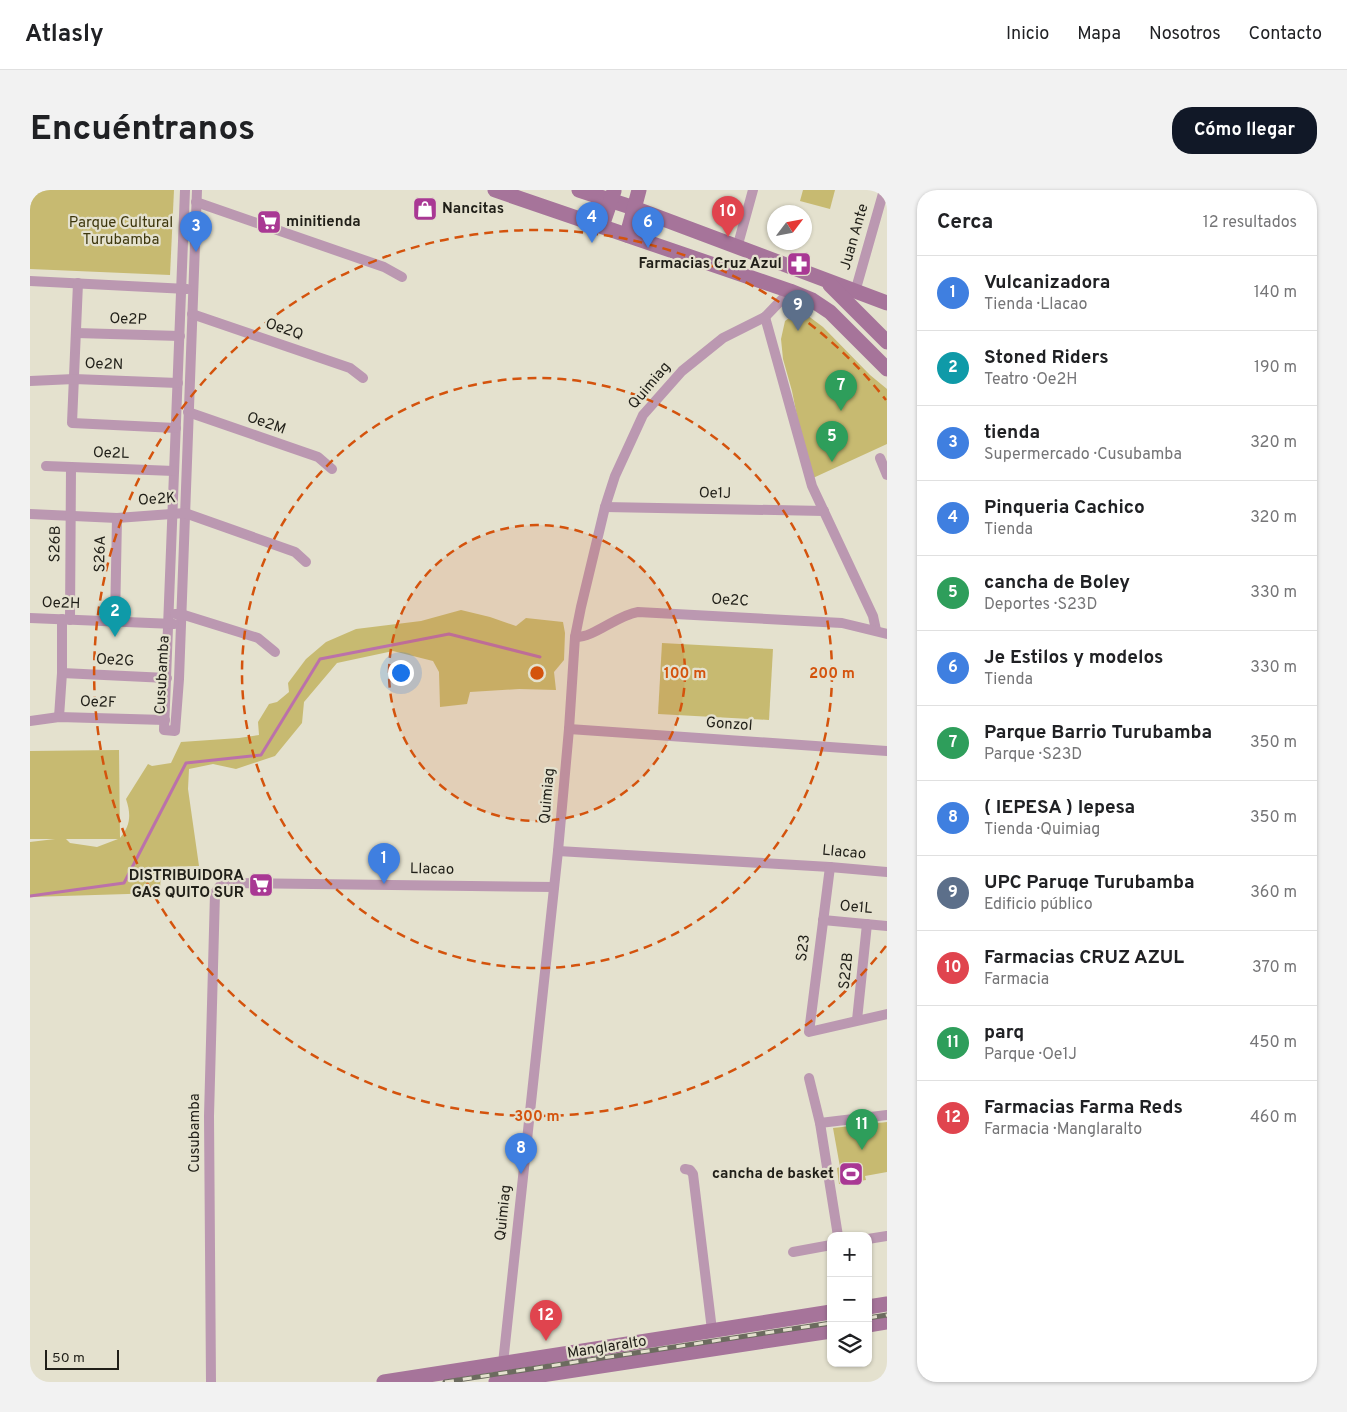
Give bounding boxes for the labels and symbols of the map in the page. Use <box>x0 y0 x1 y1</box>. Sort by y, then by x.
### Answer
shop icon: Nancitas <box>412 196 438 222</box>
pin: 10 <box>712 196 744 237</box>
place label: Nancitas <box>442 200 504 219</box>
pin: 4 <box>576 202 608 243</box>
street label: Juan Ante <box>836 202 874 272</box>
north arrow <box>767 205 812 250</box>
pin: 6 <box>632 207 664 248</box>
supermarket icon: minitienda <box>256 209 282 235</box>
pin: 3 <box>180 211 212 252</box>
place label: minitienda <box>286 213 361 232</box>
park label: Parque Cultural Turubamba <box>69 214 173 250</box>
pharmacy icon: Farmacias Cruz Azul <box>786 251 812 277</box>
place label: Farmacias Cruz Azul <box>639 255 782 274</box>
pin: 9 <box>782 290 814 331</box>
street label: Oe2P <box>109 310 147 330</box>
street label: Oe2Q <box>262 315 306 345</box>
street label: Oe2N <box>84 355 124 375</box>
street label: Quimiag <box>625 358 675 414</box>
pin: 7 <box>825 370 857 411</box>
street label: Oe2M <box>244 408 288 440</box>
pin: 5 <box>816 421 848 462</box>
street label: Oe2L <box>92 444 130 464</box>
street label: Oe1J <box>699 484 731 504</box>
street label: Oe2K <box>137 489 177 511</box>
street label: S26B <box>46 525 66 563</box>
street label: S26A <box>91 535 111 573</box>
street label: Oe2C <box>711 591 749 611</box>
street label: Oe2H <box>41 594 81 614</box>
pin: 2 <box>99 596 131 637</box>
street label: Cusubamba <box>151 635 175 715</box>
street label: Oe2G <box>95 651 135 671</box>
your location <box>388 660 414 686</box>
centre of rings <box>528 664 546 682</box>
text: 100 m <box>664 665 706 684</box>
text: 200 m <box>809 665 855 684</box>
street label: Oe2F <box>79 693 117 713</box>
street label: Gonzol <box>705 714 753 736</box>
street label: Quimiag <box>536 767 560 825</box>
street label: Llacao <box>821 842 867 864</box>
pin: 1 <box>368 843 400 884</box>
street label: Llacao <box>410 860 454 880</box>
place label: DISTRIBUIDORA GAS QUITO SUR <box>129 867 244 903</box>
supermarket icon: DISTRIBUIDORA GAS QUITO SUR <box>248 872 274 898</box>
street label: Oe1L <box>839 897 873 919</box>
street label: S23 <box>793 933 815 963</box>
street label: S22B <box>836 952 858 990</box>
street label: Cusubamba <box>186 1093 205 1173</box>
text: 300 m <box>514 1108 560 1127</box>
pin: 11 <box>846 1109 878 1150</box>
pin: 8 <box>505 1133 537 1174</box>
sports icon: cancha de basket <box>838 1161 864 1187</box>
place label: cancha de basket <box>712 1165 834 1184</box>
street label: Quimiag <box>492 1184 516 1242</box>
pin: 12 <box>530 1300 562 1341</box>
street label: Manglaralto <box>566 1332 648 1364</box>
scale bar <box>45 1347 119 1370</box>

